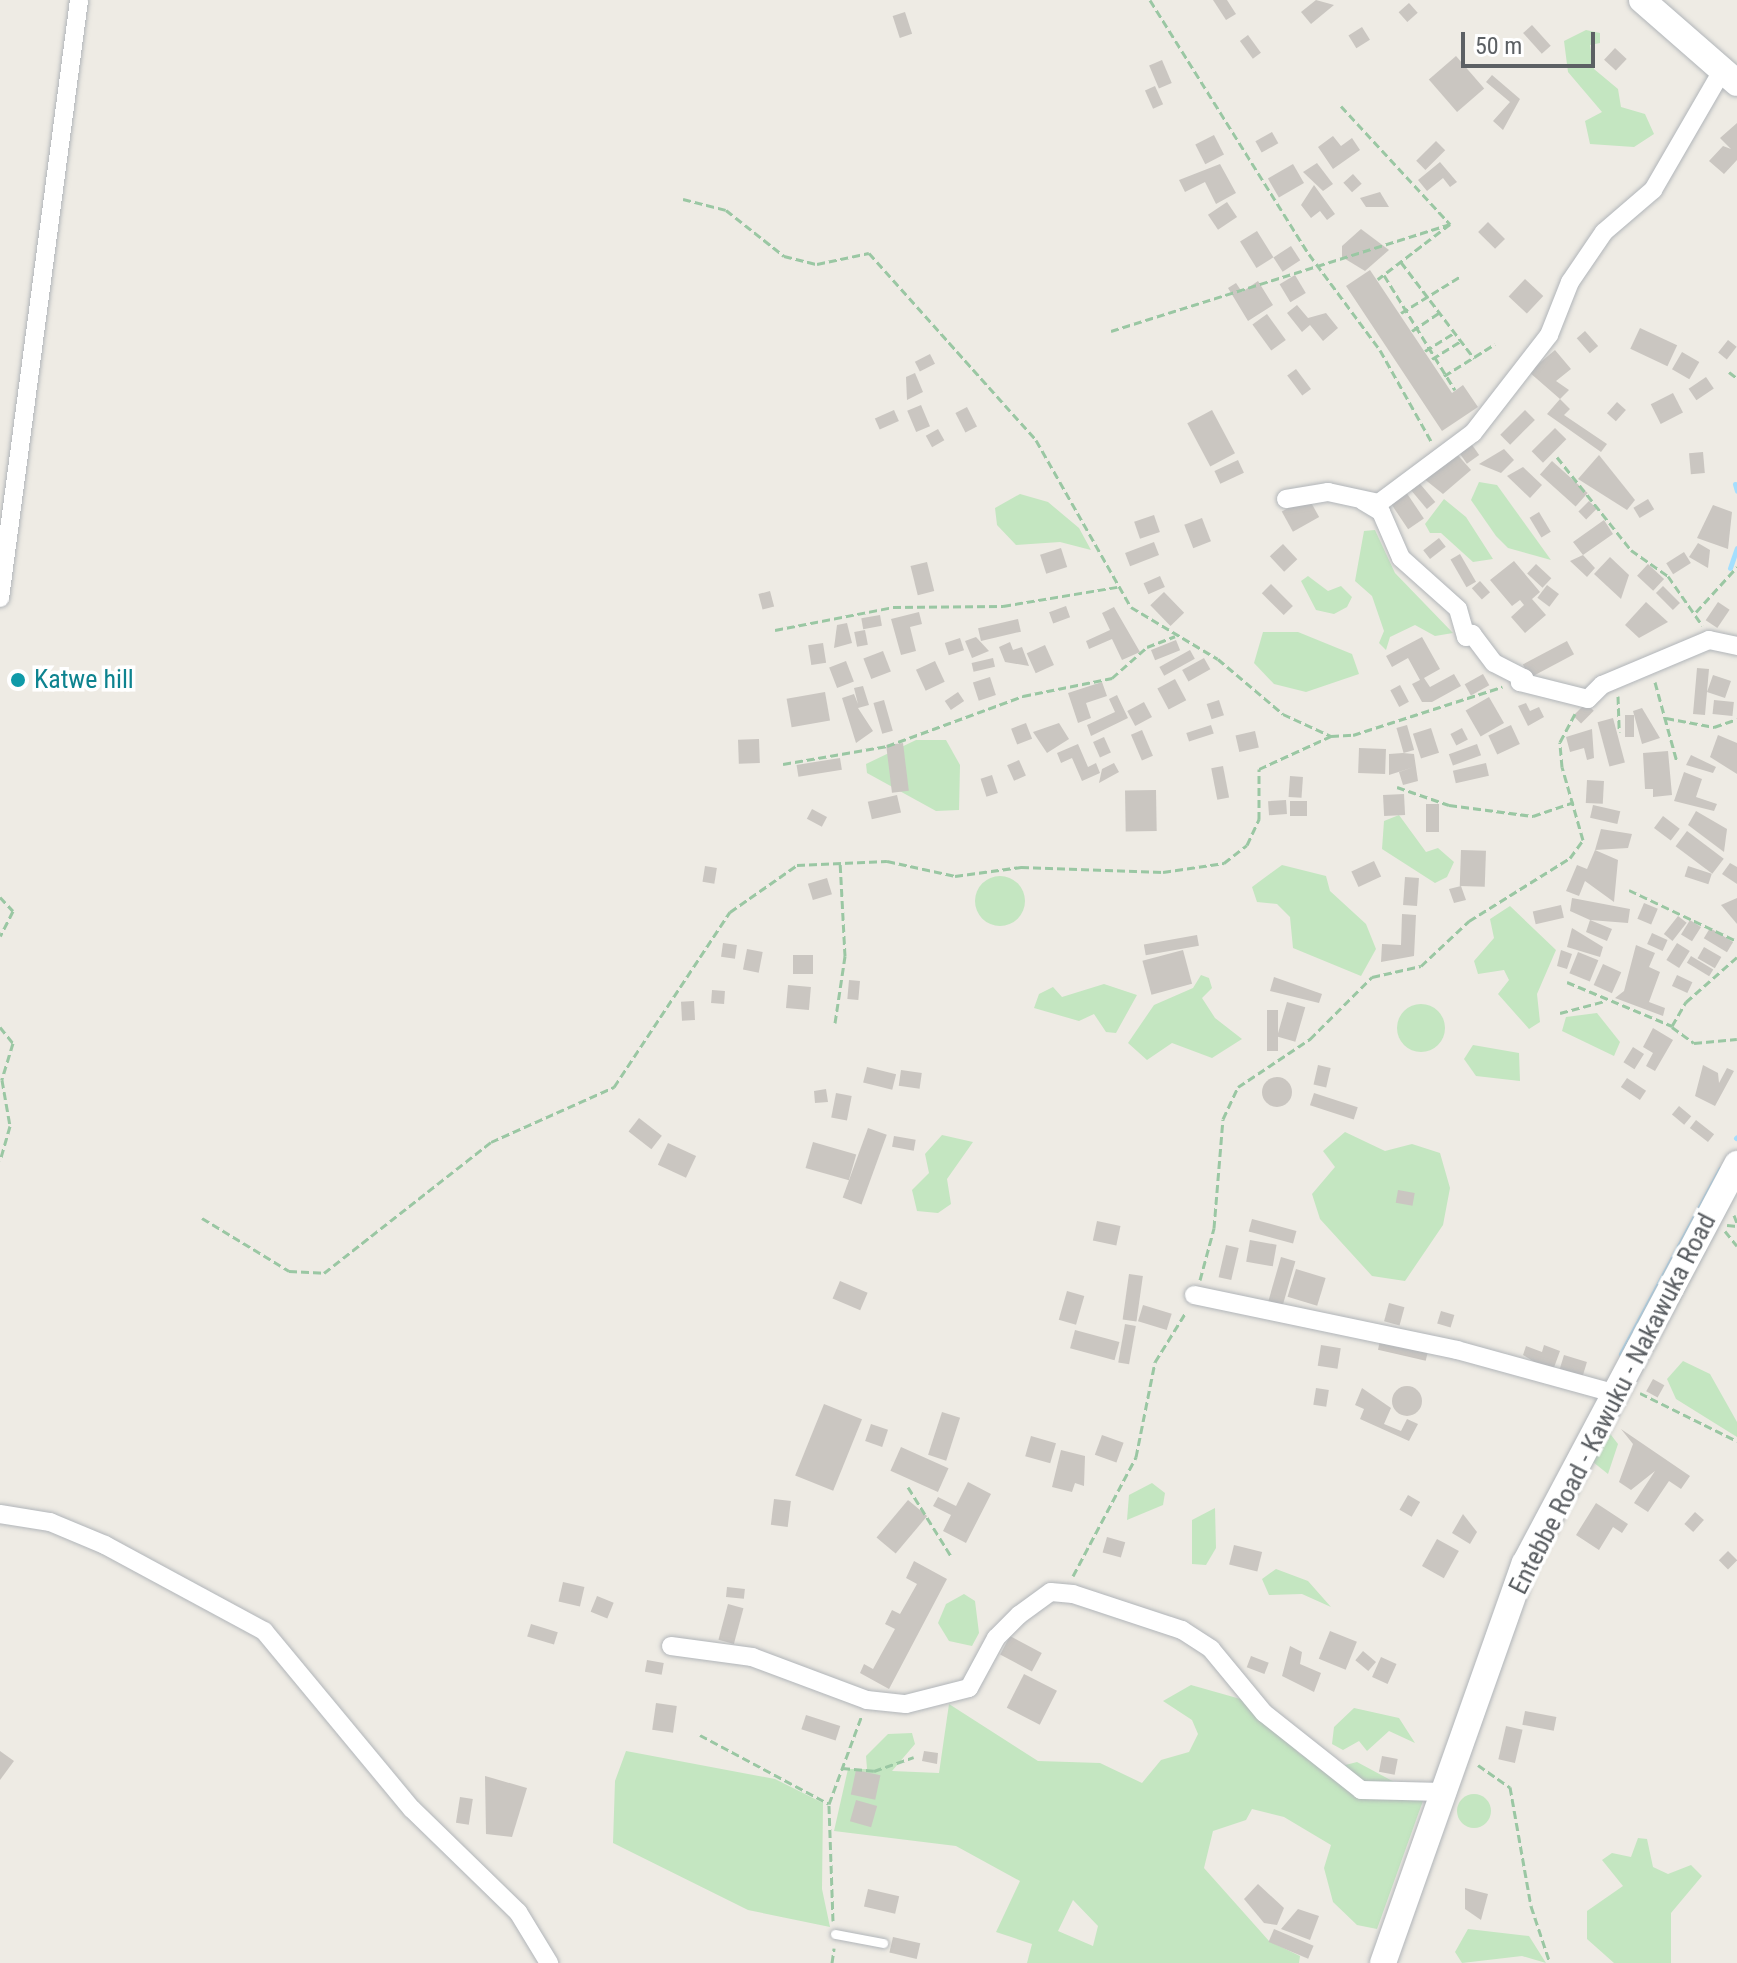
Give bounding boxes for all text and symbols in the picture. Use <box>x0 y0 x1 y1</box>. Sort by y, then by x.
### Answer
scale bar <box>1465 16 1599 66</box>
text: 50 m <box>1475 32 1522 60</box>
place label: Katwe hill <box>34 664 134 696</box>
marker: Katwe hill <box>9 671 27 689</box>
street label: Entebbe Road - Kawuku - Nakawuka Road <box>1503 1208 1723 1600</box>

